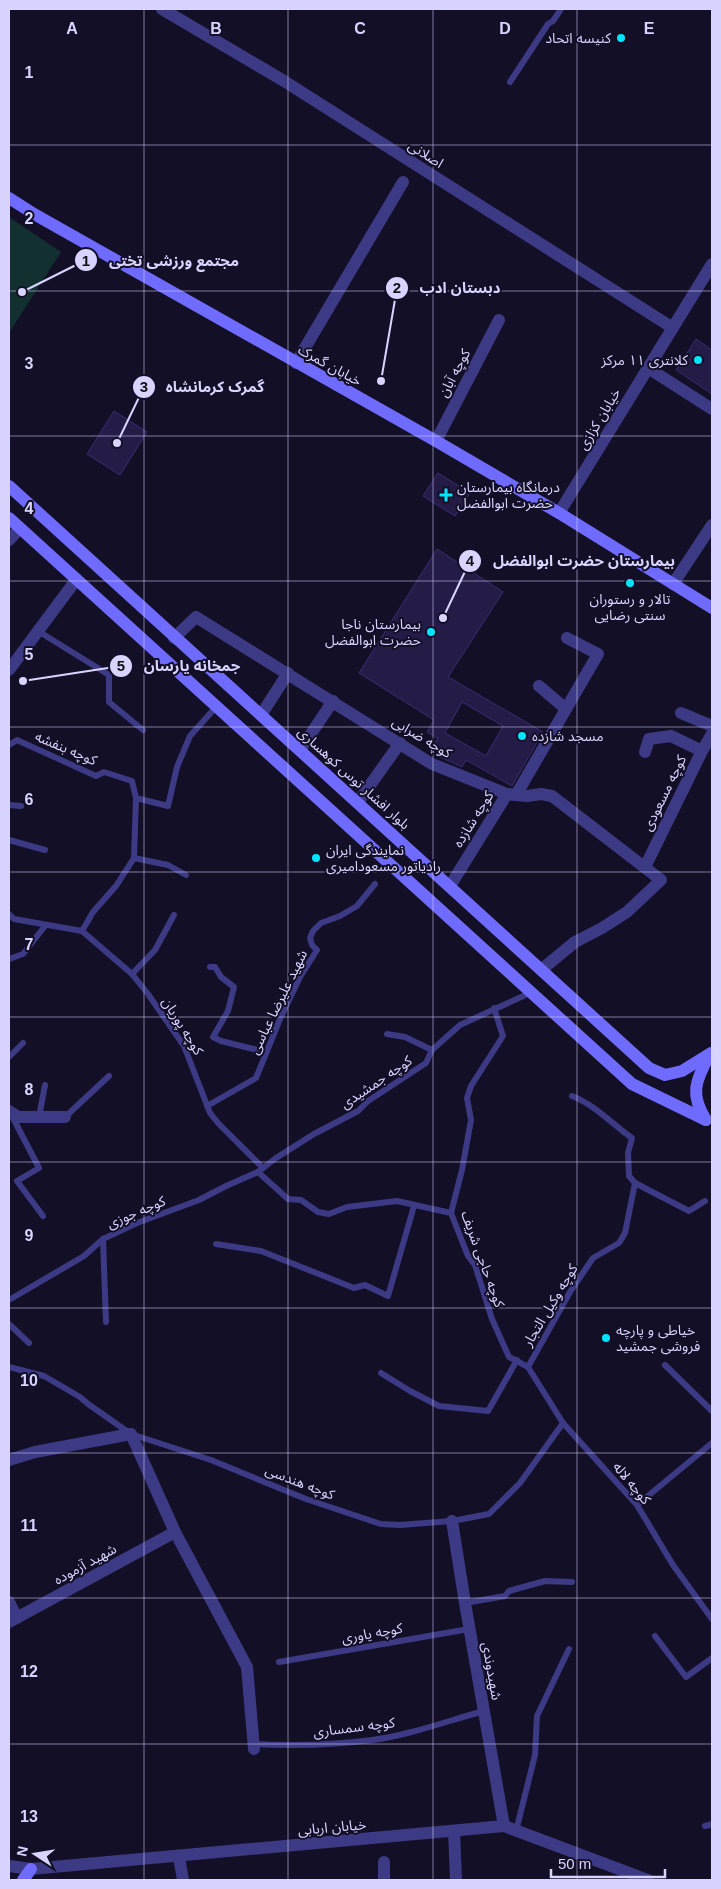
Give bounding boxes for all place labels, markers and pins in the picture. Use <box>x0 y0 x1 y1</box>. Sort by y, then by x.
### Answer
place label: کنیسه اتحاد <box>545 30 611 46</box>
marker: کنیسه اتحاد <box>615 32 627 44</box>
callout: مجتمع ورزشی تختی <box>74 245 248 275</box>
callout: دبستان ادب <box>384 273 511 303</box>
place label: کلانتری ۱۱ مرکز <box>600 352 688 369</box>
marker: کلانتری ۱۱ مرکز <box>692 354 704 366</box>
callout: گمرک کرمانشاه <box>131 372 275 402</box>
place label: درمانگاه بیمارستان حضرت ابوالفضل <box>457 479 560 512</box>
marker: درمانگاه بیمارستان حضرت ابوالفضل <box>439 488 453 502</box>
callout: بیمارستان حضرت ابوالفضل <box>458 546 685 576</box>
marker: تالار و رستوران سنتی رضایی <box>624 577 636 589</box>
place label: تالار و رستوران سنتی رضایی <box>590 591 670 624</box>
place label: بیمارستان ناجا حضرت ابوالفضل <box>325 616 421 649</box>
marker: بیمارستان ناجا حضرت ابوالفضل <box>425 626 437 638</box>
callout: جمخانه یارسان <box>108 651 250 681</box>
place label: مسجد شازده <box>532 728 604 745</box>
marker: مسجد شازده <box>516 730 528 742</box>
place label: نمایندگی ایران رادیاتور مسعودامیری <box>326 842 441 875</box>
marker: نمایندگی ایران رادیاتور مسعودامیری <box>310 852 322 864</box>
place label: خیاطی ‌‌و‌ پارچه فروشی جمشید <box>616 1322 700 1355</box>
marker: خیاطی ‌‌و‌ پارچه فروشی جمشید <box>600 1332 612 1344</box>

